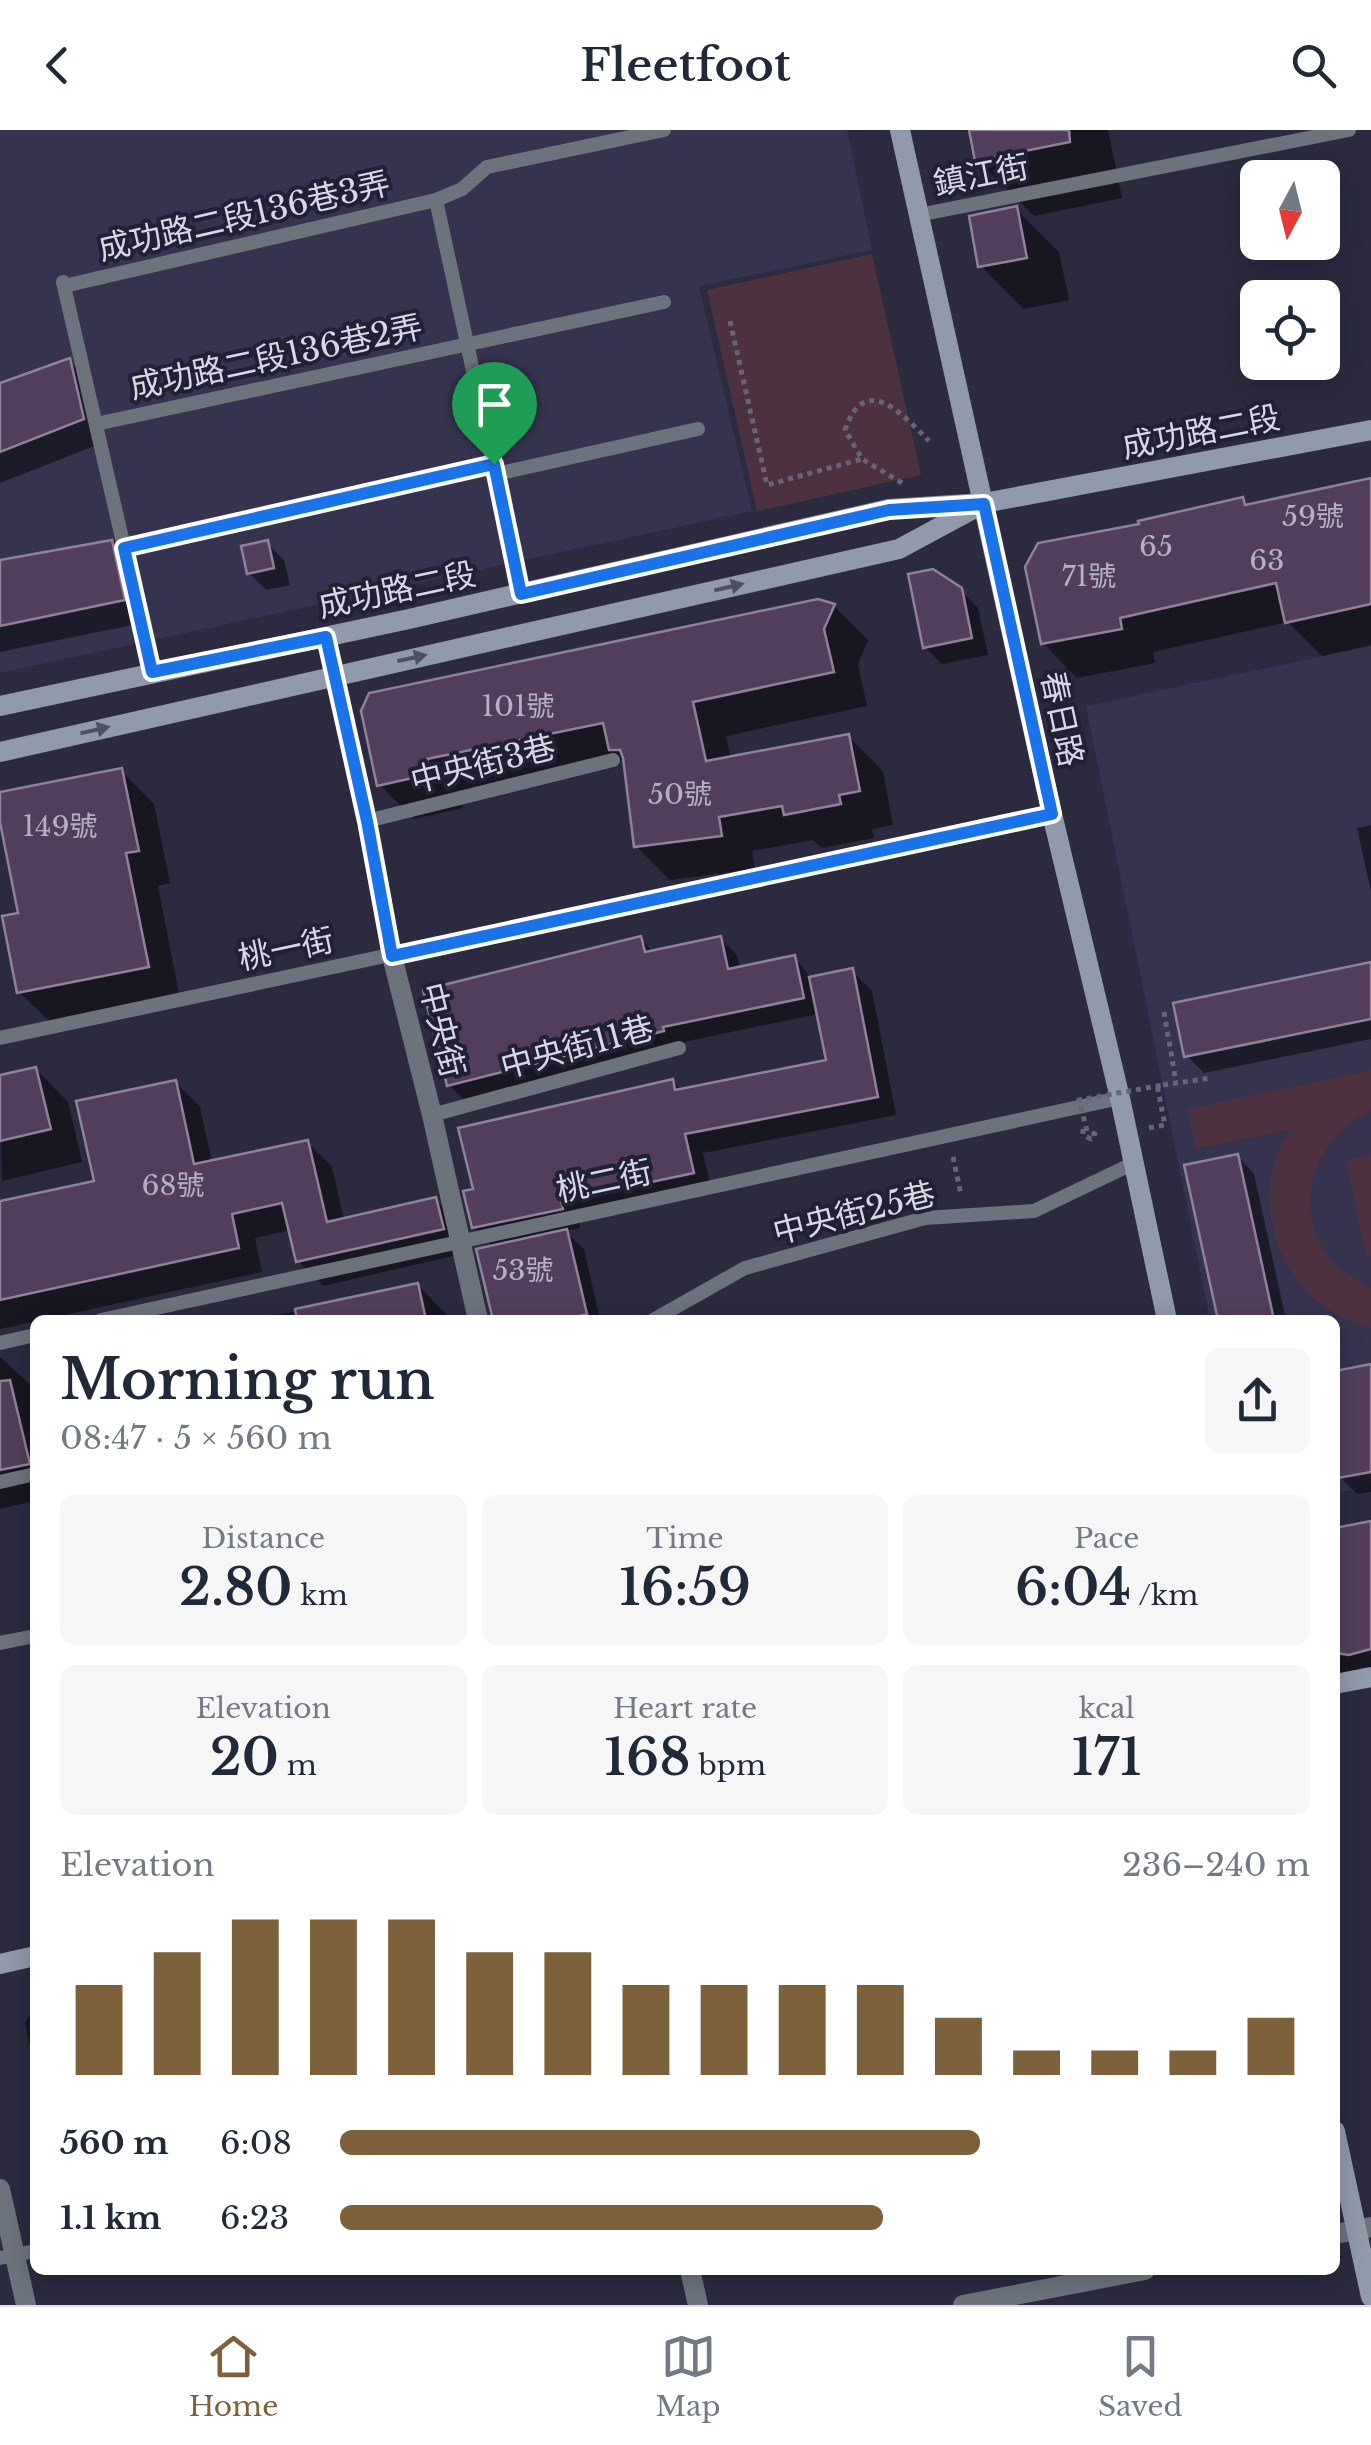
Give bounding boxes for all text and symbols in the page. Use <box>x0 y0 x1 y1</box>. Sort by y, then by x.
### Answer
text: Fleetfoot <box>580 37 791 93</box>
icon: back <box>30 38 85 93</box>
icon: search <box>1286 38 1341 93</box>
street label: 鎮江街 <box>930 146 1032 204</box>
north arrow <box>1240 160 1340 260</box>
map controls <box>1240 160 1340 380</box>
street label: 成功路二段136巷3弄 <box>94 163 394 269</box>
button: locate <box>1240 280 1340 380</box>
street label: 成功路二段136巷2弄 <box>126 306 426 408</box>
pin <box>452 362 537 465</box>
icon: arrive <box>467 377 522 432</box>
street label: 成功路二段 <box>1119 397 1283 467</box>
house number: 59號 <box>1282 499 1344 534</box>
house number: 65 <box>1139 529 1173 564</box>
house number: 63 <box>1249 543 1285 578</box>
street label: 成功路二段 <box>315 554 479 626</box>
house number: 71號 <box>1062 559 1116 594</box>
one-way arrow <box>714 579 745 595</box>
one-way arrow <box>397 650 428 665</box>
street label: 春日路 <box>1032 668 1092 770</box>
house number: 101號 <box>482 689 554 724</box>
one-way arrow <box>80 722 111 738</box>
street label: 中央街3巷 <box>406 727 560 801</box>
house number: 50號 <box>648 777 712 812</box>
house number: 149號 <box>23 809 97 844</box>
street label: 桃一街 <box>235 919 337 979</box>
street label: 中央街 <box>411 979 473 1081</box>
street label: 中央街11巷 <box>496 1007 658 1087</box>
street label: 桃二街 <box>553 1151 655 1211</box>
house number: 68號 <box>142 1168 204 1203</box>
street label: 中央街25巷 <box>769 1174 939 1252</box>
house number: 53號 <box>492 1253 554 1288</box>
text: Morning run <box>60 1346 435 1414</box>
button: share <box>1205 1348 1310 1453</box>
text: 08:47 · 5 × 560 m <box>60 1418 332 1458</box>
text: Distance <box>202 1521 325 1556</box>
text: Time <box>646 1521 724 1556</box>
text: Pace <box>1074 1521 1139 1556</box>
text: 2.80 <box>179 1556 292 1619</box>
text: 16:59 <box>619 1556 751 1619</box>
text: 6:04 <box>1015 1556 1131 1619</box>
text: km <box>292 1578 348 1613</box>
text: /km <box>1131 1578 1198 1613</box>
text: Elevation <box>196 1691 331 1726</box>
text: Heart rate <box>613 1691 757 1726</box>
text: kcal <box>1079 1691 1135 1726</box>
text: 20 <box>210 1726 279 1789</box>
text: 168 <box>604 1726 691 1789</box>
text: 171 <box>1072 1726 1142 1789</box>
text: m <box>279 1748 317 1783</box>
text: bpm <box>691 1748 766 1783</box>
text: Elevation <box>60 1845 214 1885</box>
text: 236–240 m <box>1122 1845 1310 1885</box>
text: 560 m <box>60 2123 169 2163</box>
text: 6:08 <box>220 2123 292 2163</box>
text: 1.1 km <box>60 2198 161 2238</box>
text: 6:23 <box>220 2198 289 2238</box>
tab: Home <box>189 2329 278 2424</box>
tab: Map <box>656 2329 721 2424</box>
tab: Saved <box>1098 2329 1182 2424</box>

